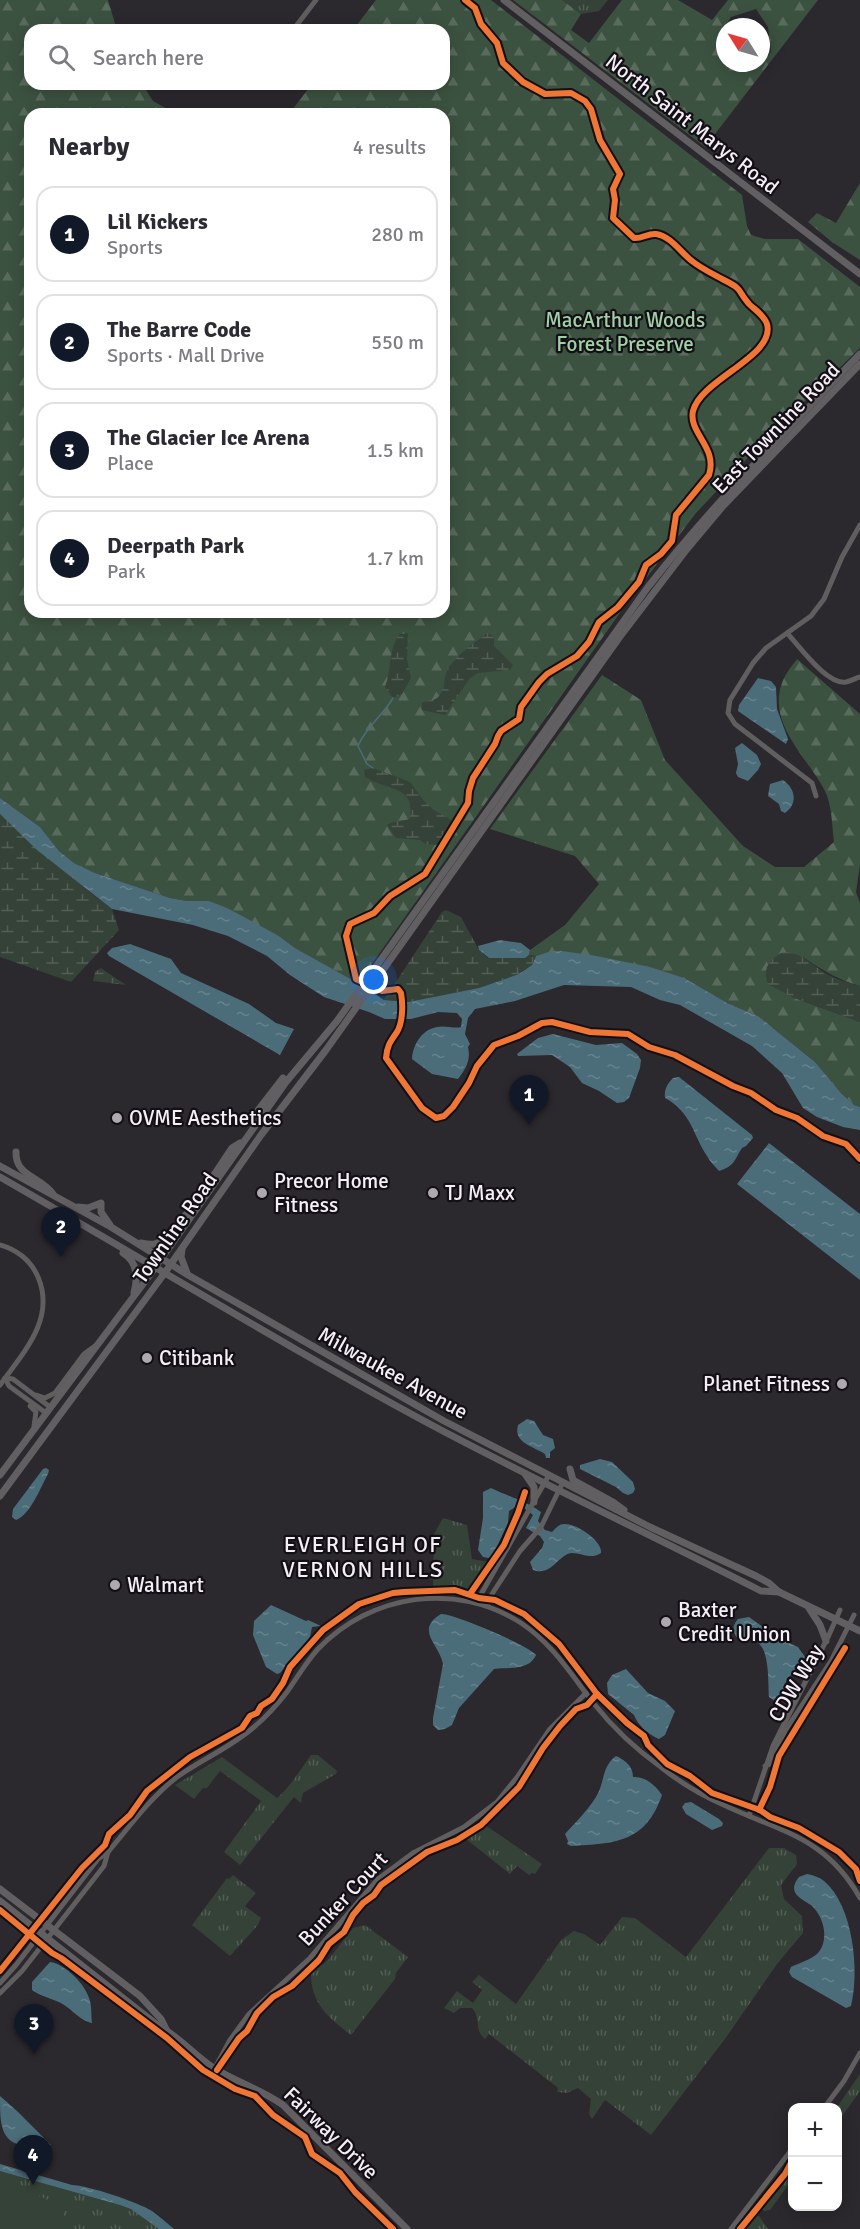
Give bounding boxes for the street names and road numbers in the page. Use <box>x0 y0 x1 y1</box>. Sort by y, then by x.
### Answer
street label: North Saint Marys Road <box>600 48 784 200</box>
street label: East Townline Road <box>707 357 845 499</box>
street label: Townline Road <box>127 1168 223 1288</box>
street label: Milwaukee Avenue <box>314 1321 472 1425</box>
street label: CDW Way <box>763 1639 829 1727</box>
street label: Bunker Court <box>293 1847 393 1951</box>
street label: Fairway Drive <box>278 2081 384 2185</box>

